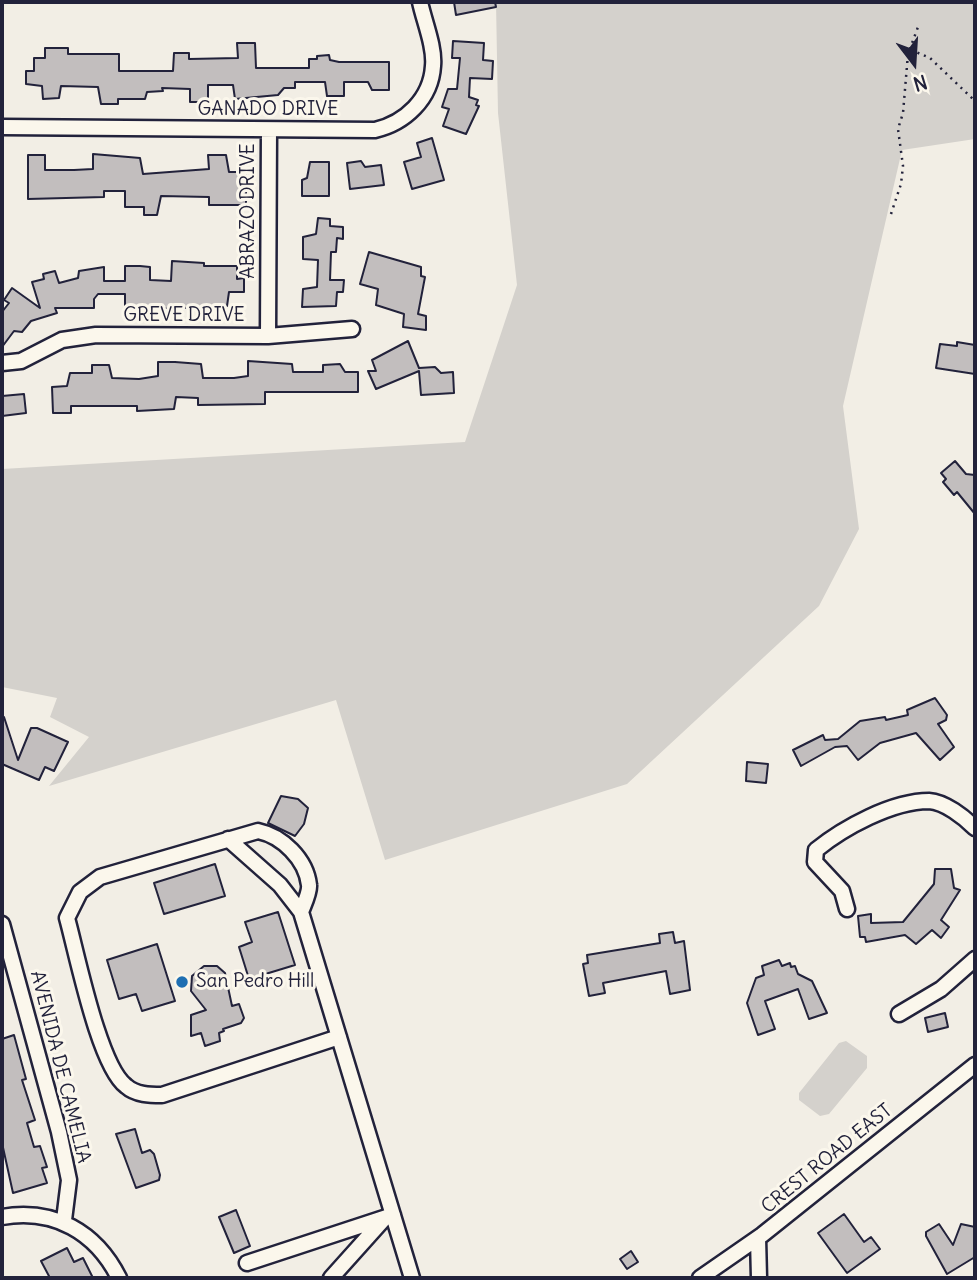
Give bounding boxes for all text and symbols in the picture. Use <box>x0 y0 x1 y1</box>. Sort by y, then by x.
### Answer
north arrow <box>879 28 949 98</box>
text: N <box>910 70 930 96</box>
street label: GANADO DRIVE <box>198 99 338 121</box>
street label: ABRAZO DRIVE <box>238 143 260 279</box>
street label: GREVE DRIVE <box>123 305 245 327</box>
street label: AVENIDA DE CAMELIA <box>25 968 95 1166</box>
place label: San Pedro Hill <box>196 971 314 993</box>
marker: San Pedro Hill <box>174 974 190 990</box>
street label: CREST ROAD EAST <box>757 1099 897 1219</box>

